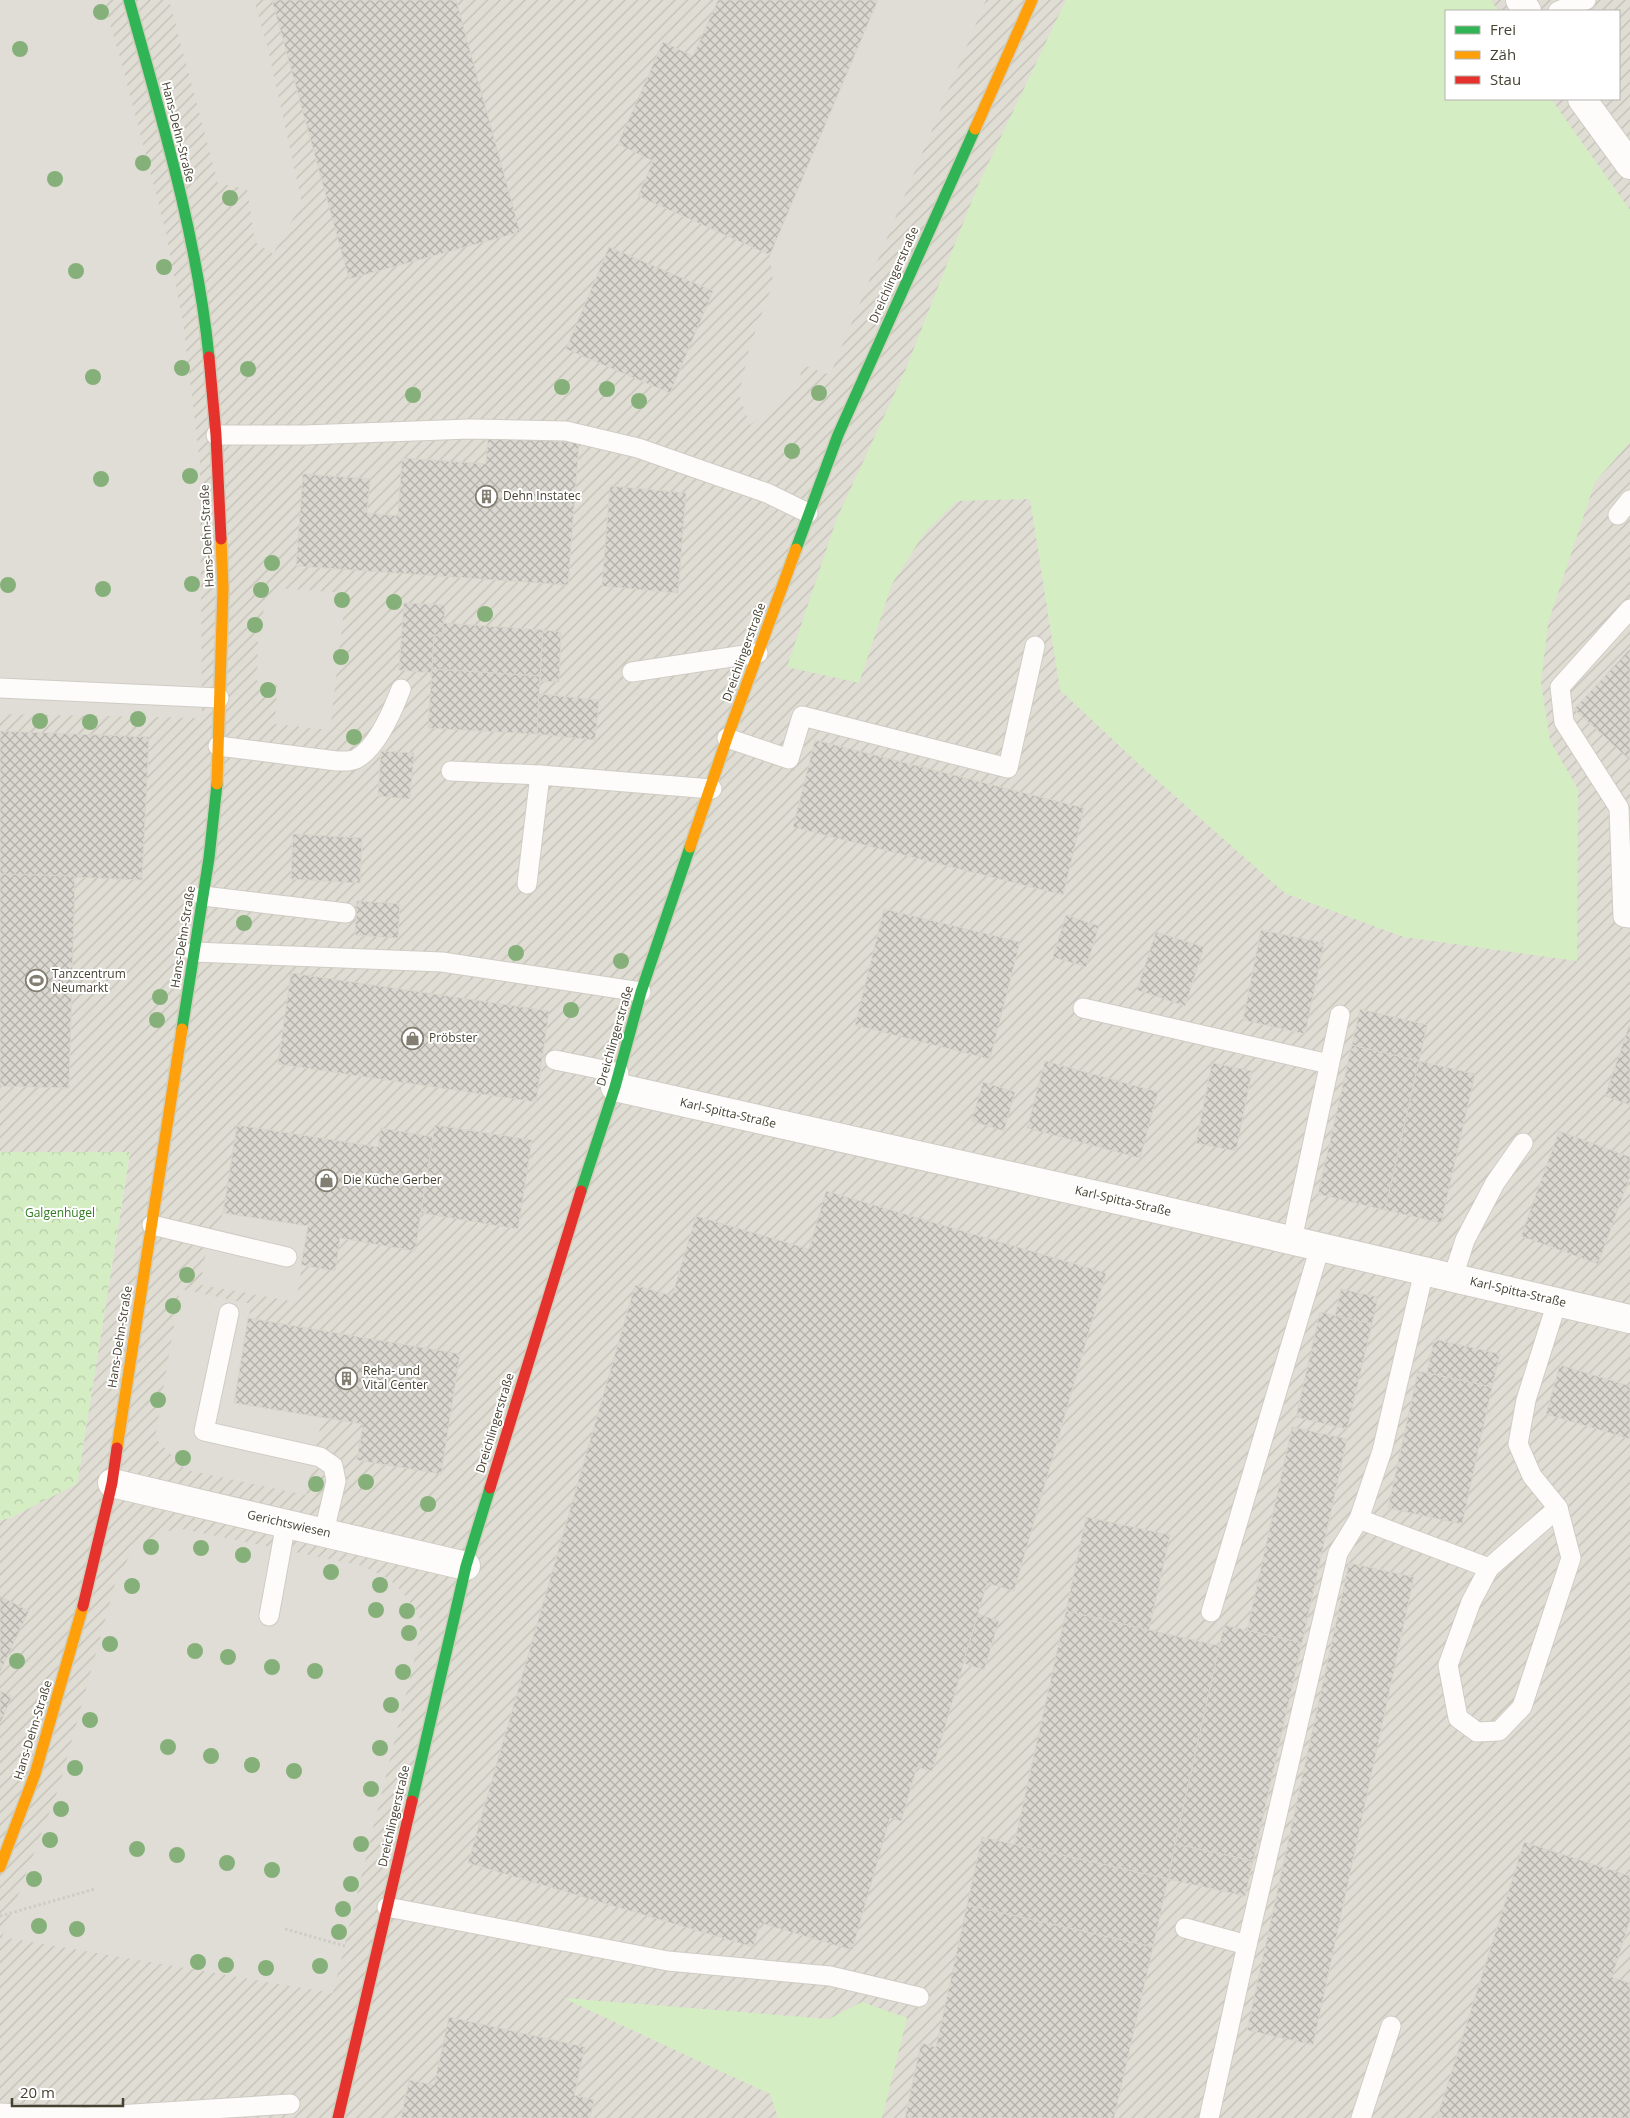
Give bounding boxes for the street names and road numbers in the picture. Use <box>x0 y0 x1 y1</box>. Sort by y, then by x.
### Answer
street label: Hans-Dehn-Straße <box>158 80 199 184</box>
street label: Dreichlingerstraße <box>865 224 923 326</box>
street label: Hans-Dehn-Straße <box>195 484 218 588</box>
street label: Dreichlingerstraße <box>718 600 769 704</box>
street label: Hans-Dehn-Straße <box>166 884 199 989</box>
street label: Dreichlingerstraße <box>592 983 637 1088</box>
street label: Karl-Spitta-Straße <box>678 1093 778 1132</box>
street label: Karl-Spitta-Straße <box>1073 1181 1173 1220</box>
street label: Karl-Spitta-Straße <box>1468 1272 1568 1311</box>
street label: Hans-Dehn-Straße <box>103 1284 136 1389</box>
street label: Dreichlingerstraße <box>471 1370 518 1475</box>
street label: Gerichtswiesen <box>246 1506 333 1541</box>
street label: Hans-Dehn-Straße <box>9 1678 56 1782</box>
street label: Dreichlingerstraße <box>374 1763 414 1868</box>

